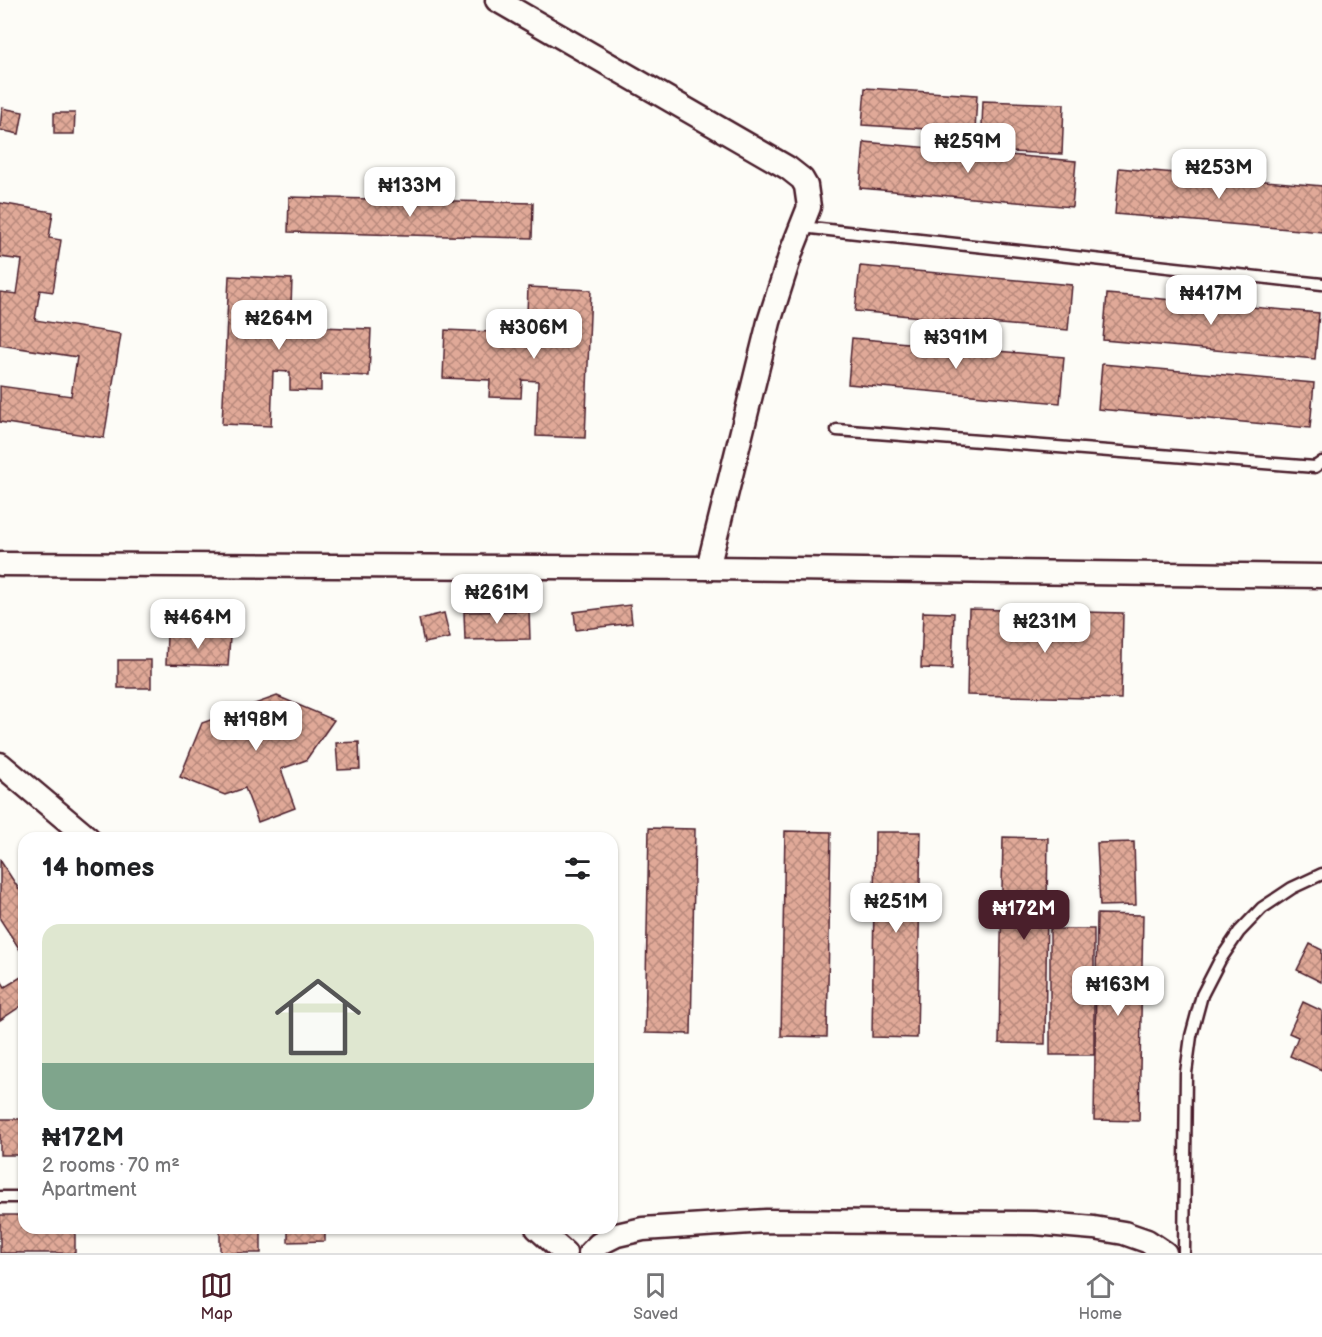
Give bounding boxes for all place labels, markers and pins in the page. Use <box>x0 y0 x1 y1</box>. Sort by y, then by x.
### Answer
pin: ₦259M <box>926 123 1010 174</box>
pin: ₦253M <box>1177 149 1261 200</box>
pin: ₦133M <box>368 167 452 218</box>
pin: ₦417M <box>1169 275 1253 326</box>
pin: ₦264M <box>237 300 321 351</box>
pin: ₦306M <box>492 309 576 360</box>
pin: ₦391M <box>914 319 998 370</box>
pin: ₦261M <box>455 574 539 625</box>
pin: ₦464M <box>156 599 240 650</box>
pin: ₦231M <box>1003 603 1087 654</box>
pin: ₦198M <box>214 701 298 752</box>
pin: ₦251M <box>854 883 938 934</box>
pin: ₦172M <box>982 890 1066 941</box>
pin: ₦163M <box>1076 966 1160 1017</box>

